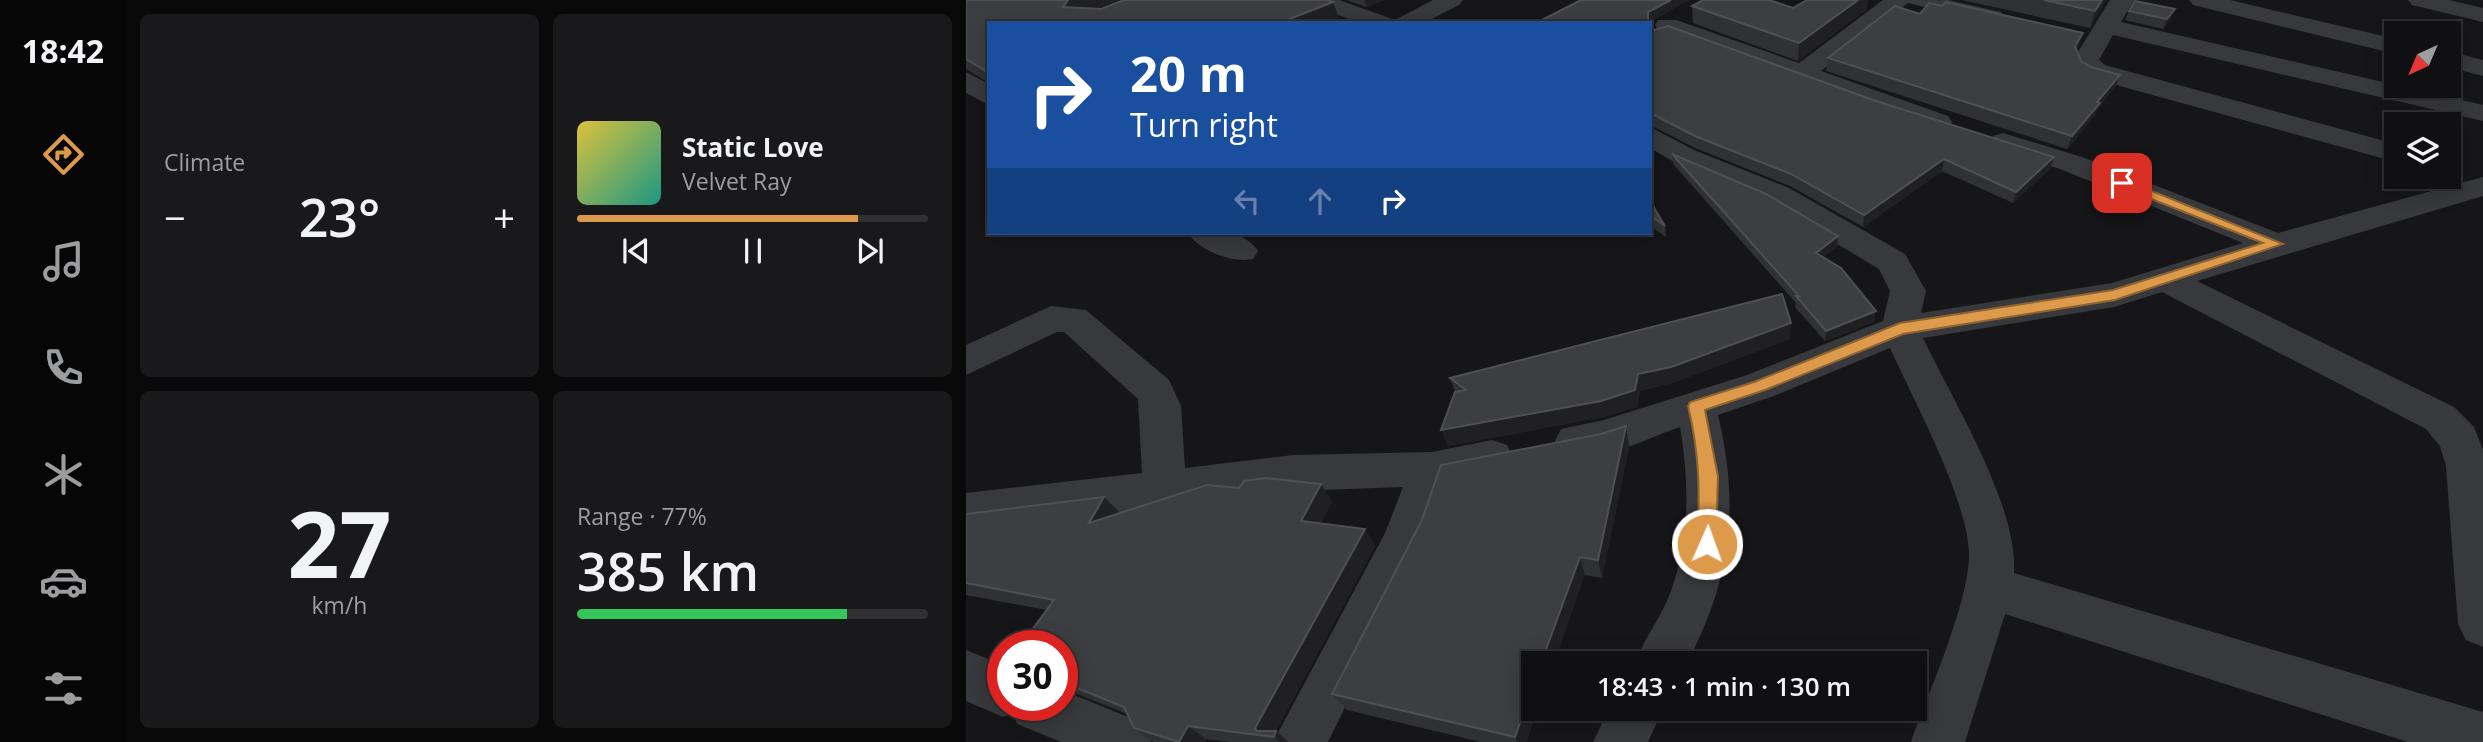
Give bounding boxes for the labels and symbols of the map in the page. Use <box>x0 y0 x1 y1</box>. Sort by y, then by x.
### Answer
north arrow <box>2384 21 2460 98</box>
pin <box>2092 153 2152 213</box>
position arrow <box>1670 507 1744 581</box>
speed limit sign: 30 <box>987 630 1078 721</box>

